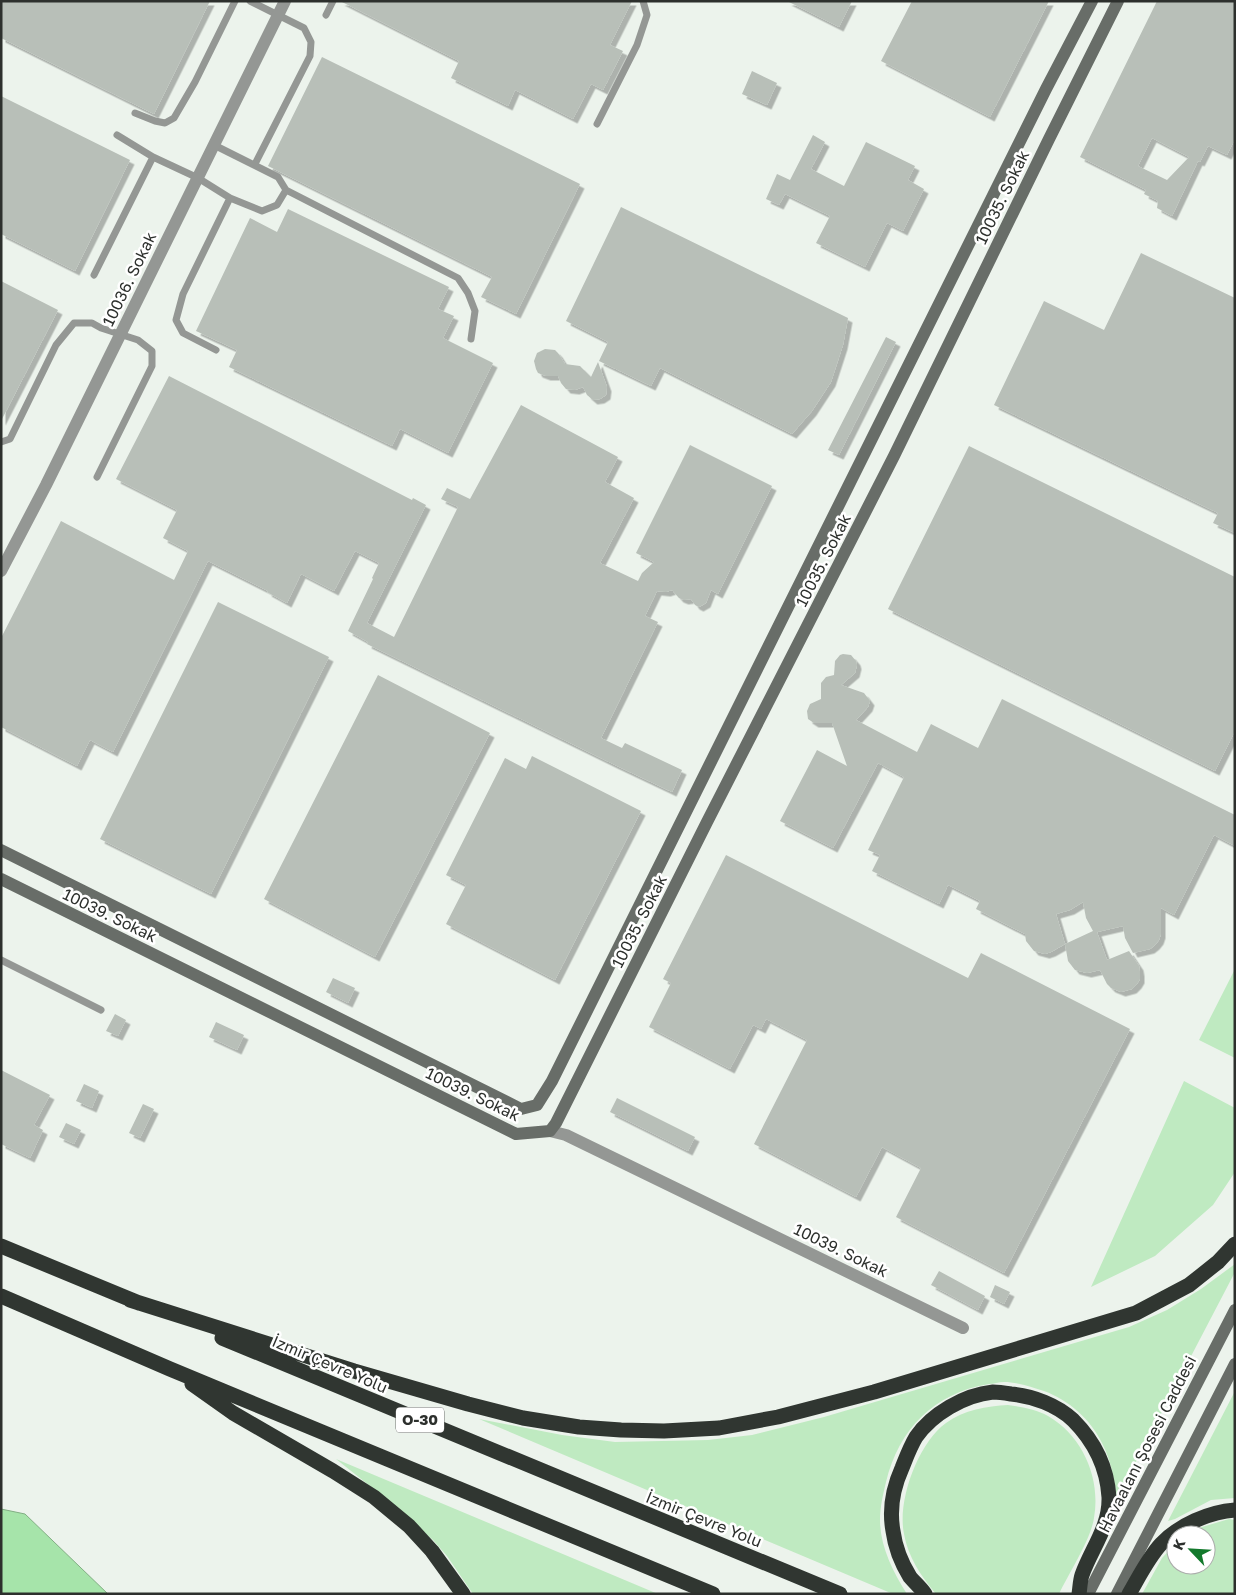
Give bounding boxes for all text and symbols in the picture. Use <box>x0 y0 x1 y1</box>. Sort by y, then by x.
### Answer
street label: 10035. Sokak <box>971 147 1033 247</box>
street label: 10036. Sokak <box>98 229 160 329</box>
street label: 10035. Sokak <box>791 510 855 610</box>
street label: 10035. Sokak <box>607 871 671 971</box>
street label: 10039. Sokak <box>60 884 160 946</box>
street label: 10039. Sokak <box>423 1063 523 1125</box>
street label: 10039. Sokak <box>791 1219 891 1281</box>
street label: İzmir Çevre Yolu <box>269 1331 391 1397</box>
street label: Havaalanı Şosesi Caddesi <box>1094 1352 1200 1536</box>
road number: O-30 <box>396 1408 444 1432</box>
street label: İzmir Çevre Yolu <box>643 1487 765 1551</box>
north arrow <box>1166 1525 1216 1575</box>
text: K <box>1169 1536 1189 1552</box>

